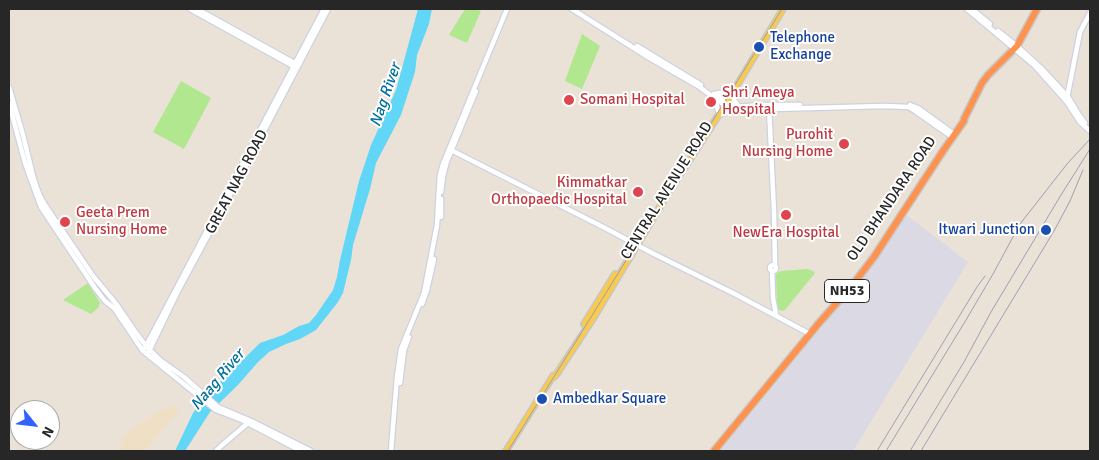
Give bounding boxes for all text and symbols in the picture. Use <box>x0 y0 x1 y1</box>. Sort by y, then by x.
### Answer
place label: Telephone Exchange <box>770 29 835 64</box>
marker: Telephone Exchange <box>752 40 766 54</box>
water label: Nag River <box>366 61 406 129</box>
place label: Shri Ameya Hospital <box>722 84 795 119</box>
place label: Somani Hospital <box>580 91 685 109</box>
marker: Somani Hospital <box>562 93 576 107</box>
marker: Shri Ameya Hospital <box>704 95 718 109</box>
street label: CENTRAL AVENUE ROAD <box>617 119 717 263</box>
place label: Purohit Nursing Home <box>742 126 833 161</box>
street label: GREAT NAG ROAD <box>202 127 272 237</box>
street label: OLD BHANDARA ROAD <box>844 133 940 265</box>
marker: Purohit Nursing Home <box>837 137 851 151</box>
place label: Kimmatkar Orthopaedic Hospital <box>491 174 627 209</box>
marker: Kimmatkar Orthopaedic Hospital <box>631 185 645 199</box>
place label: Geeta Prem Nursing Home <box>76 204 167 239</box>
marker: NewEra Hospital <box>779 208 793 222</box>
marker: Geeta Prem Nursing Home <box>58 215 72 229</box>
place label: Itwari Junction <box>938 221 1035 239</box>
marker: Itwari Junction <box>1039 223 1053 237</box>
place label: NewEra Hospital <box>733 224 839 242</box>
road number: NH53 <box>824 280 870 302</box>
water label: Naag River <box>187 346 249 414</box>
place label: Ambedkar Square <box>553 390 666 408</box>
marker: Ambedkar Square <box>535 392 549 406</box>
north arrow <box>10 400 60 450</box>
text: N <box>38 424 57 440</box>

